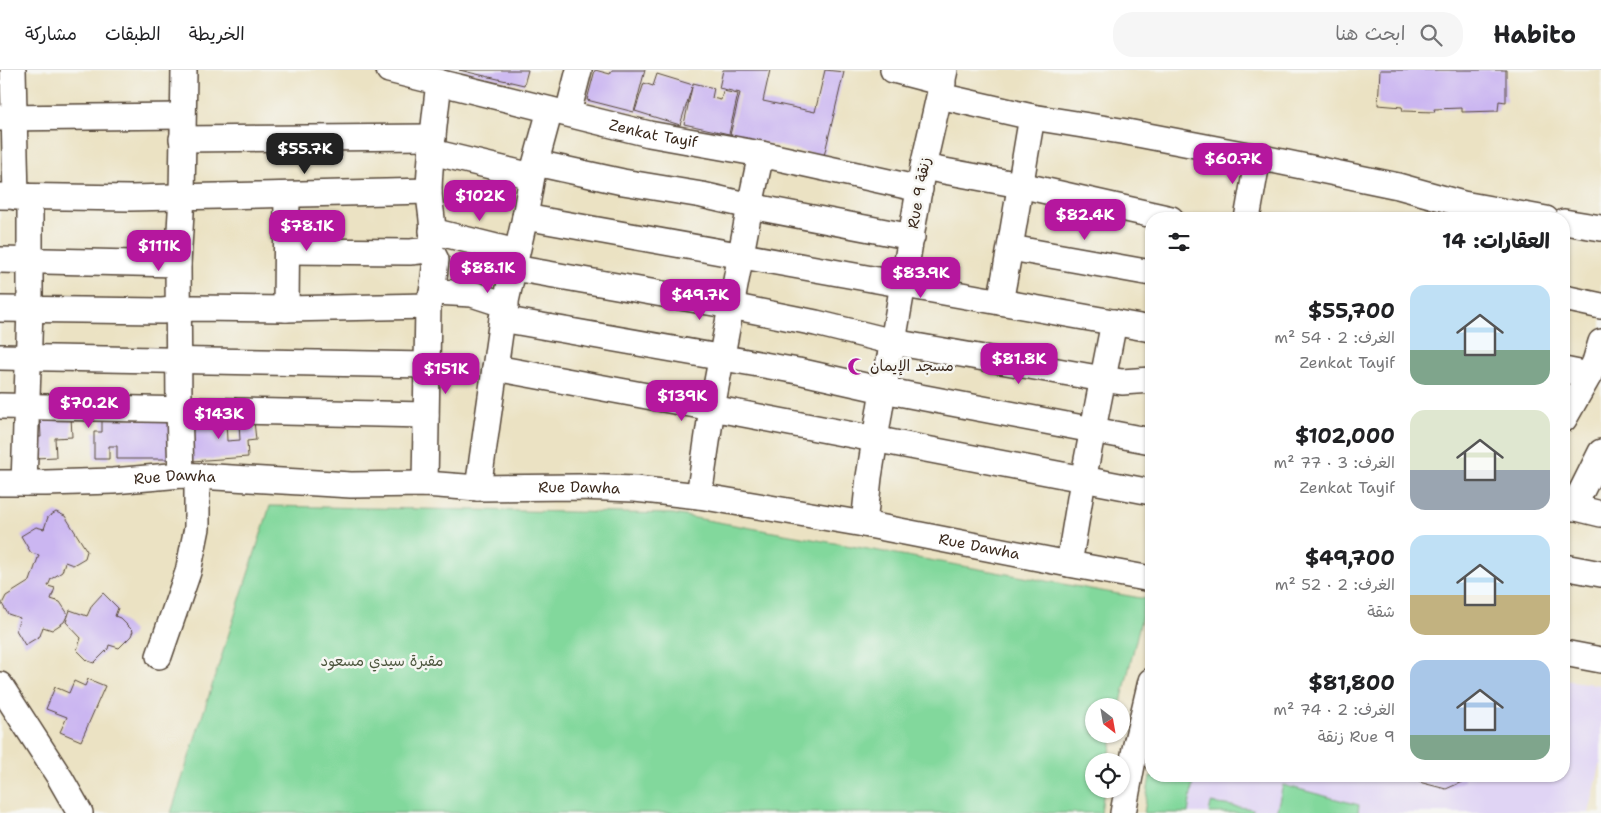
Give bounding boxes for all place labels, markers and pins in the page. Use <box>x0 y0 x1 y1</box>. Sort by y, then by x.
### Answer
pin: $55.7K <box>264 132 346 175</box>
pin: $60.7K <box>1192 142 1274 185</box>
pin: $102K <box>445 180 515 222</box>
pin: $82.4K <box>1044 198 1126 241</box>
pin: $78.1K <box>266 210 348 252</box>
pin: $111K <box>124 230 194 272</box>
pin: $88.1K <box>447 252 529 294</box>
pin: $83.9K <box>880 256 962 299</box>
pin: $49.7K <box>659 278 741 321</box>
pin: $81.8K <box>978 342 1060 385</box>
pin: $151K <box>411 352 481 395</box>
mosque icon: مسجد الإيمان <box>846 356 866 376</box>
place label: مسجد الإيمان <box>870 356 954 376</box>
pin: $139K <box>647 380 717 422</box>
pin: $70.2K <box>48 386 130 429</box>
pin: $143K <box>184 398 254 440</box>

